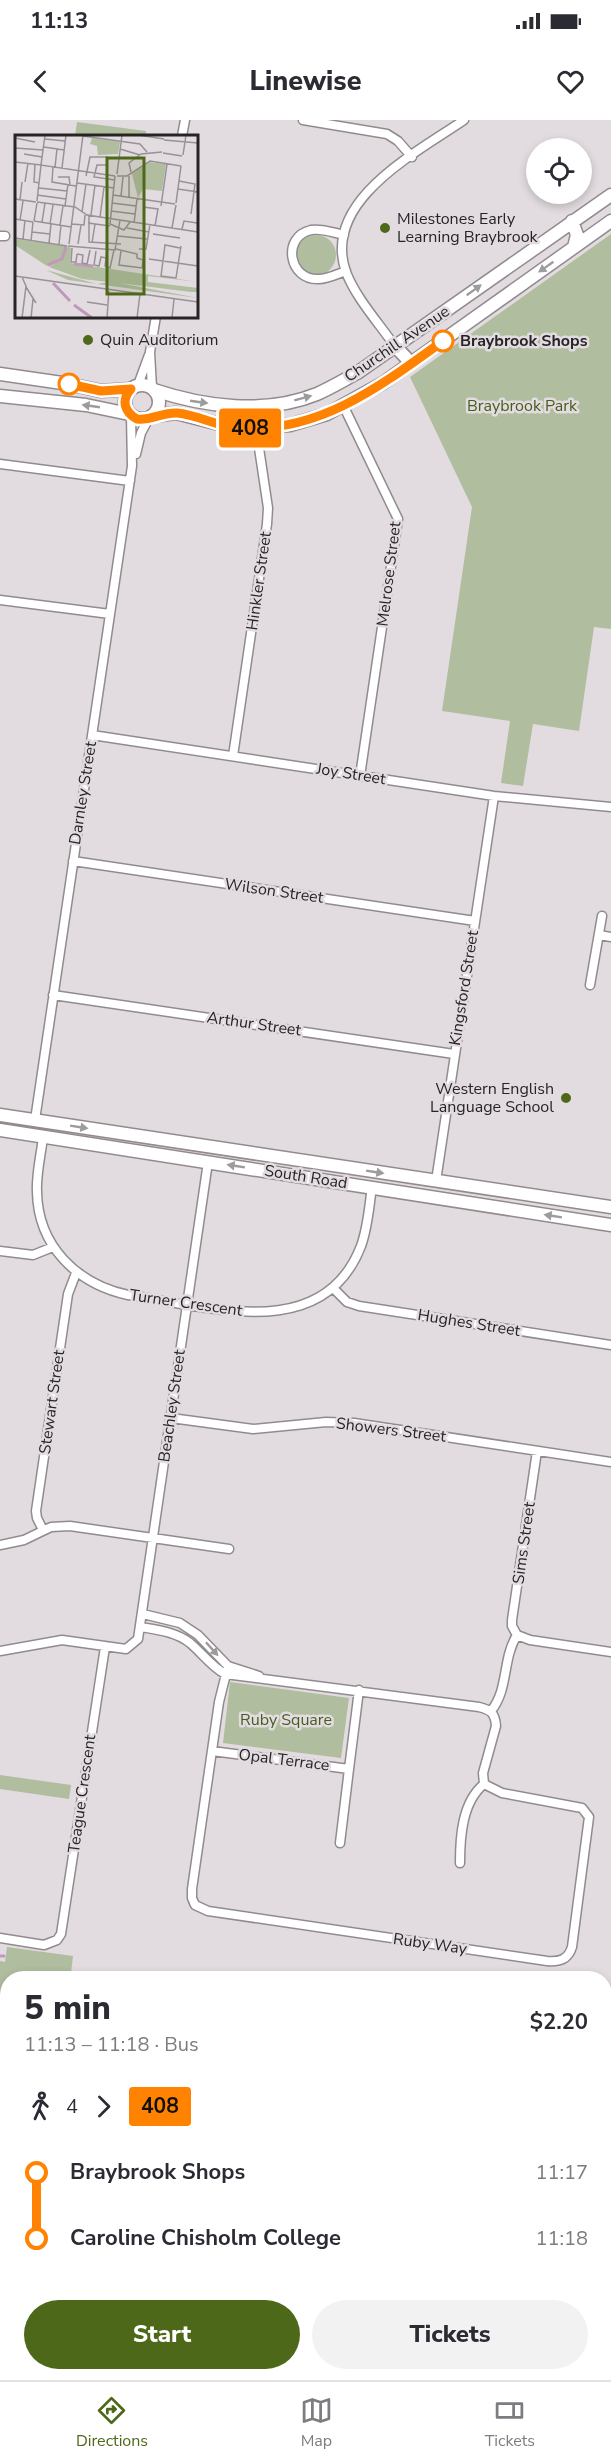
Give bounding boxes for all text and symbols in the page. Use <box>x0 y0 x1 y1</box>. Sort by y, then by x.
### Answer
text: 11:13 <box>30 6 88 36</box>
text: Linewise <box>250 63 361 100</box>
icon: back <box>24 65 57 98</box>
icon: heart <box>554 65 587 98</box>
inset map <box>15 135 198 318</box>
map controls <box>526 138 592 204</box>
button: locate <box>526 138 592 204</box>
place label: Milestones Early Learning Braybrook <box>397 208 539 248</box>
marker: Milestones Early Learning Braybrook <box>378 221 392 235</box>
one-way arrow <box>538 261 554 272</box>
one-way arrow <box>465 284 481 296</box>
street label: Churchill Avenue <box>340 301 454 387</box>
place label: Quin Auditorium <box>100 329 218 351</box>
marker: Braybrook Shops <box>432 330 454 352</box>
place label: Braybrook Shops <box>460 330 588 352</box>
marker: Quin Auditorium <box>81 333 95 347</box>
unlabelled marker <box>58 373 80 395</box>
one-way arrow <box>294 393 312 402</box>
park label: Braybrook Park <box>467 395 578 417</box>
one-way arrow <box>189 397 208 407</box>
one-way arrow <box>82 401 101 410</box>
line badge: 408 <box>216 408 284 448</box>
text: 408 <box>231 414 269 442</box>
street label: Melrose Street <box>372 520 406 628</box>
street label: Hinkler Street <box>241 530 277 632</box>
street label: Darnley Street <box>64 739 102 846</box>
street label: Joy Street <box>314 758 388 790</box>
street label: Wilson Street <box>223 873 325 909</box>
street label: Kingsford Street <box>444 928 484 1047</box>
street label: Arthur Street <box>205 1006 303 1042</box>
place label: Western English Language School <box>430 1078 554 1118</box>
marker: Western English Language School <box>559 1091 573 1105</box>
one-way arrow <box>69 1123 88 1132</box>
street label: South Road <box>263 1160 349 1194</box>
one-way arrow <box>226 1161 245 1170</box>
one-way arrow <box>366 1167 385 1176</box>
one-way arrow <box>544 1211 563 1220</box>
street label: Turner Crescent <box>128 1284 244 1322</box>
street label: Hughes Street <box>416 1304 522 1342</box>
street label: Stewart Street <box>34 1348 70 1456</box>
street label: Beachley Street <box>153 1348 191 1464</box>
street label: Showers Street <box>335 1412 448 1448</box>
street label: Sims Street <box>507 1500 541 1585</box>
one-way arrow <box>205 1641 219 1656</box>
park label: Ruby Square <box>240 1709 332 1731</box>
street label: Teague Crescent <box>63 1733 101 1855</box>
street label: Opal Terrace <box>237 1744 331 1776</box>
street label: Ruby Way <box>392 1928 469 1960</box>
text: 5 min <box>24 1986 111 2031</box>
text: $2.20 <box>530 2007 588 2037</box>
text: 11:13 – 11:18 · Bus <box>24 2031 199 2058</box>
icon: walk <box>24 2090 57 2123</box>
icon: forward <box>87 2090 120 2123</box>
text: 408 <box>141 2092 179 2120</box>
text: 4 <box>66 2093 78 2120</box>
text: Braybrook Shops <box>70 2157 245 2187</box>
text: 11:17 <box>535 2159 588 2186</box>
text: Caroline Chisholm College <box>70 2223 341 2253</box>
text: 11:18 <box>535 2225 588 2252</box>
button: Start <box>24 2300 300 2369</box>
button: Tickets <box>312 2300 588 2369</box>
tab: Directions <box>76 2394 148 2452</box>
tab: Map <box>300 2394 333 2452</box>
tab: Tickets <box>485 2394 535 2452</box>

